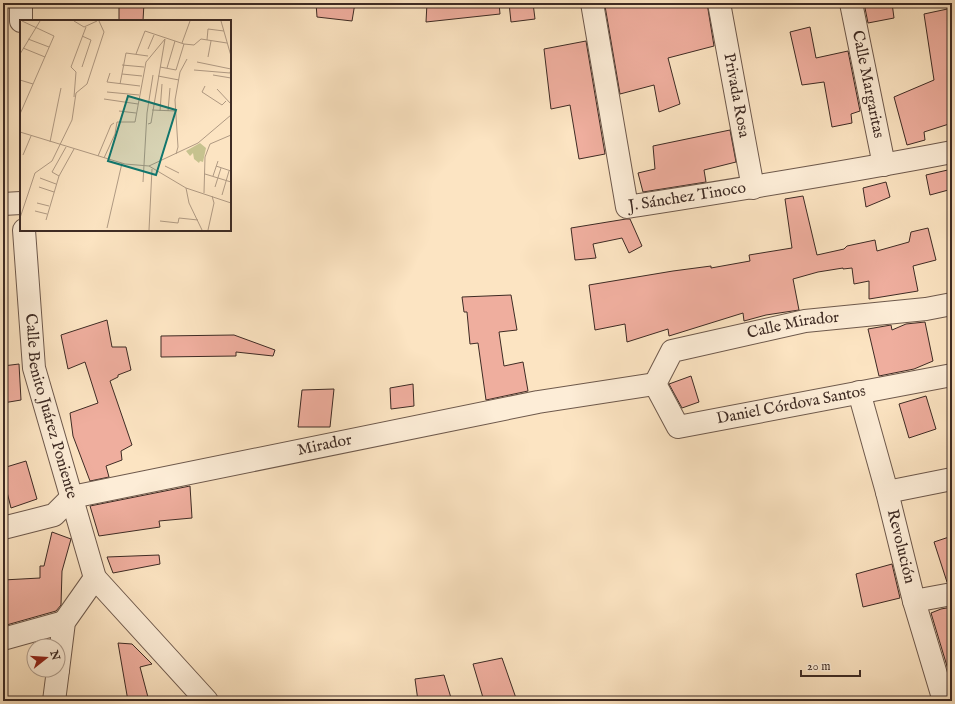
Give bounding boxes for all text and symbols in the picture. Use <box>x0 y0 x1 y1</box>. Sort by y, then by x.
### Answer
inset map <box>20 20 231 231</box>
street label: Calle Margaritas <box>847 29 888 140</box>
street label: Privada Rosa <box>718 52 754 139</box>
street label: J. Sánchez Tinoco <box>625 178 748 217</box>
street label: Calle Mirador <box>745 308 840 344</box>
street label: Calle Benito Juárez Poniente <box>20 313 82 501</box>
street label: Daniel Córdova Santos <box>715 382 868 429</box>
street label: Mirador <box>296 430 354 461</box>
street label: Revolución <box>882 507 919 586</box>
north arrow <box>26 638 66 678</box>
text: N <box>46 648 63 662</box>
scale bar <box>801 652 860 678</box>
text: 20 m <box>807 659 830 674</box>

